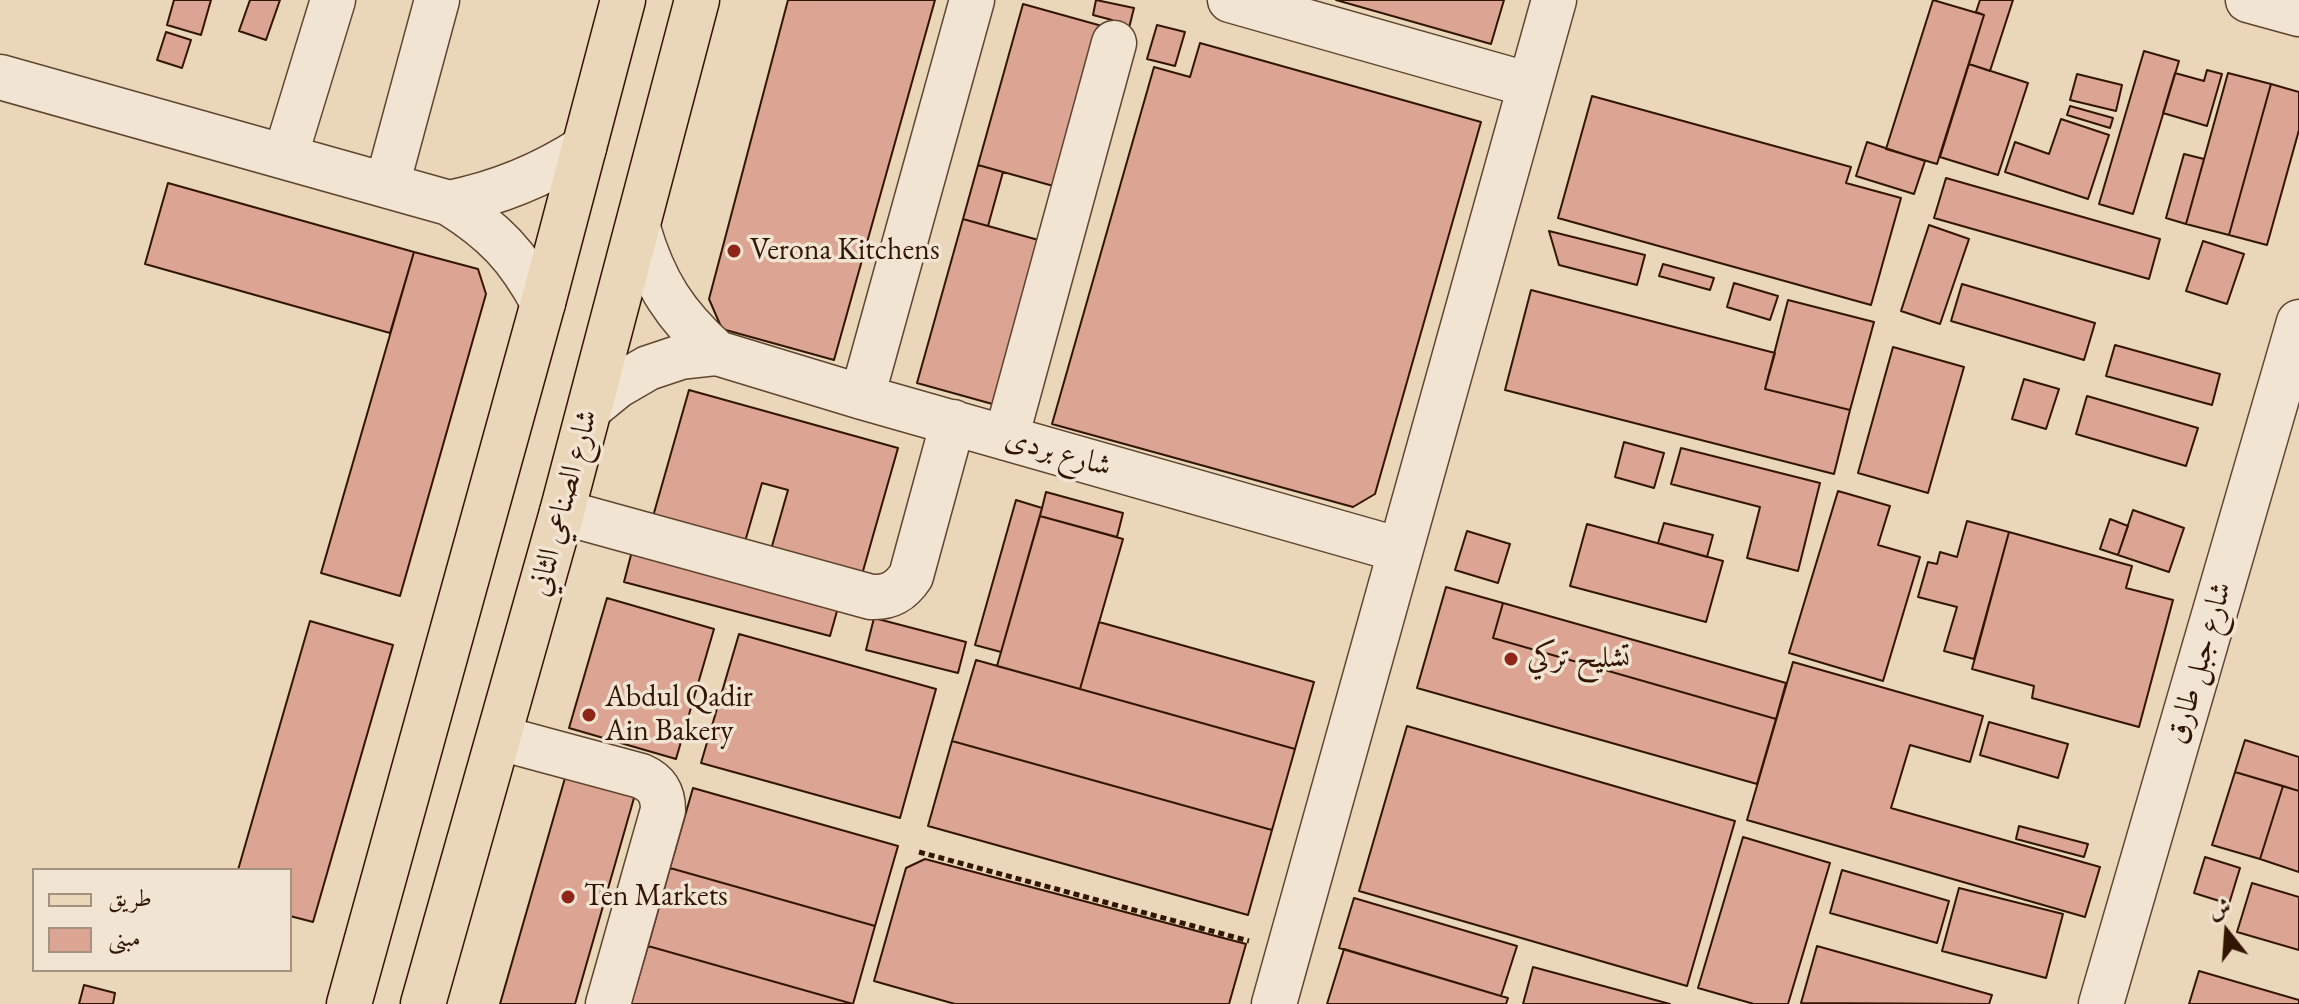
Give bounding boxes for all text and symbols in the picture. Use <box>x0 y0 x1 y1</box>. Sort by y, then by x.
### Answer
place label: Verona Kitchens <box>750 233 940 269</box>
marker: Verona Kitchens <box>725 242 743 260</box>
street label: شارع الصناعي الثاني <box>522 406 606 600</box>
street label: شارع بردى <box>1001 421 1115 485</box>
street label: شارع جبل طارق <box>2160 578 2240 748</box>
place label: تشليح تركي <box>1527 641 1630 677</box>
marker: تشليح تركي <box>1502 650 1520 668</box>
place label: Abdul Qadir Ain Bakery <box>605 680 753 750</box>
marker: Abdul Qadir Ain Bakery <box>580 706 598 724</box>
legend <box>32 868 292 972</box>
place label: Ten Markets <box>584 879 728 915</box>
text: طريق <box>108 882 152 913</box>
marker: Ten Markets <box>559 888 577 906</box>
north arrow <box>2187 892 2267 972</box>
text: ش <box>2205 892 2235 926</box>
text: مبنى <box>108 922 141 953</box>

